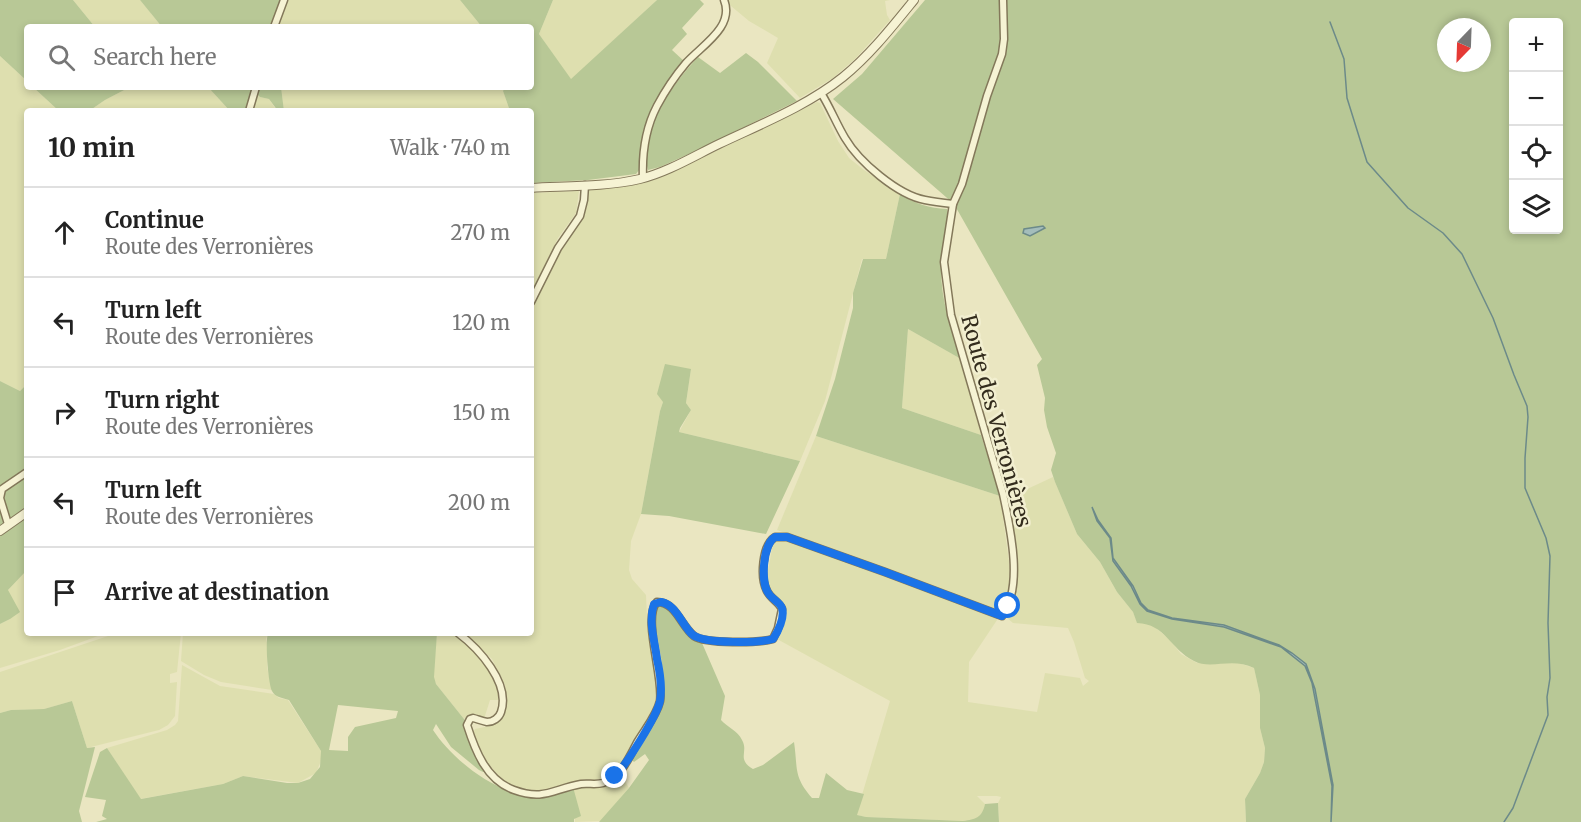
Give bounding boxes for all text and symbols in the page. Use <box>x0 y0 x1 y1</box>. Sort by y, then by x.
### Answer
north arrow <box>1437 18 1491 72</box>
map controls <box>1509 18 1563 234</box>
button: + <box>1509 18 1563 72</box>
search box <box>24 24 534 90</box>
icon: search <box>45 41 78 74</box>
text: Search here <box>93 43 216 71</box>
button: − <box>1509 72 1563 126</box>
button: locate <box>1509 126 1563 180</box>
text: 10 min <box>48 131 135 164</box>
text: Walk · 740 m <box>390 135 510 160</box>
button: layers <box>1509 180 1563 234</box>
text: Continue <box>105 206 204 234</box>
icon: ahead <box>48 216 81 249</box>
text: 270 m <box>450 220 510 245</box>
text: Route des Verronières <box>105 234 314 259</box>
text: Turn left <box>105 296 202 324</box>
icon: left <box>48 306 81 339</box>
text: 120 m <box>452 310 510 335</box>
street label: Route des Verronières <box>955 312 1038 530</box>
text: Route des Verronières <box>105 324 314 349</box>
text: Turn right <box>105 386 219 414</box>
icon: right <box>48 396 81 429</box>
text: 150 m <box>453 400 510 425</box>
text: Route des Verronières <box>105 414 314 439</box>
text: Turn left <box>105 476 202 504</box>
icon: left <box>48 486 81 519</box>
text: 200 m <box>448 490 510 515</box>
text: Route des Verronières <box>105 504 314 529</box>
icon: arrive <box>48 576 81 609</box>
text: Arrive at destination <box>105 578 329 606</box>
route start <box>994 592 1020 618</box>
route end <box>601 762 627 788</box>

